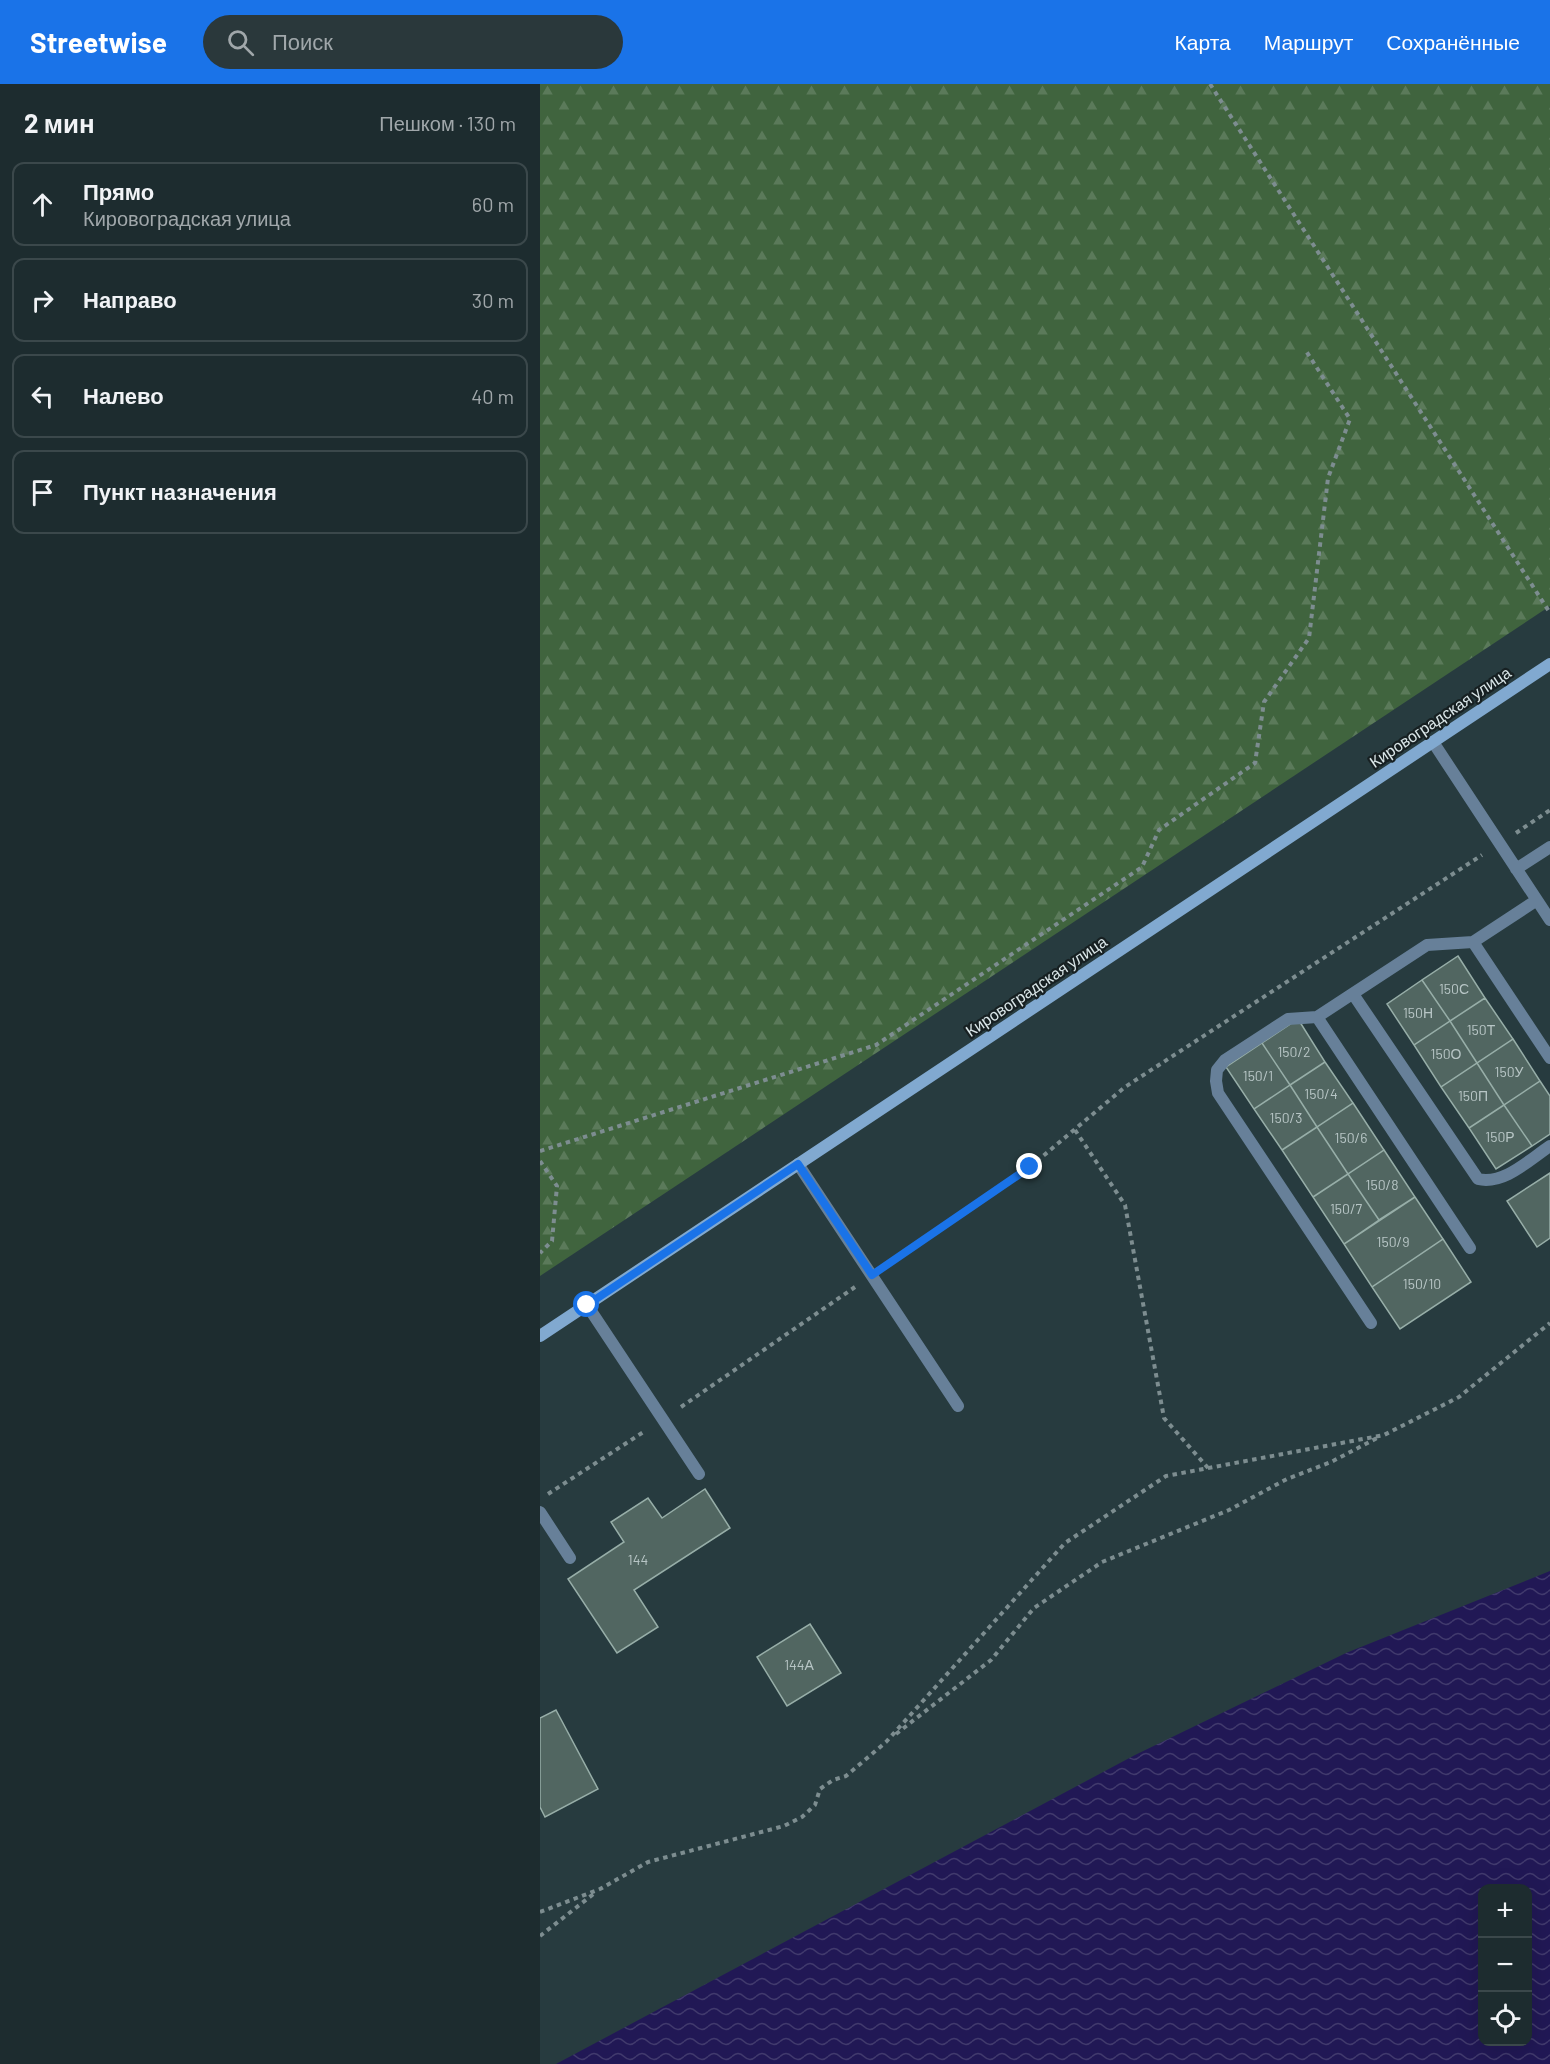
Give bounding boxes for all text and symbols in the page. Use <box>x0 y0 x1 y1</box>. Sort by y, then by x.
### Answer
search box <box>203 15 623 69</box>
text: Streetwise <box>30 25 167 59</box>
icon: search <box>224 26 257 59</box>
text: Поиск <box>272 28 333 54</box>
text: Карта <box>1175 29 1231 54</box>
text: Маршрут <box>1264 29 1353 54</box>
text: Сохранённые <box>1386 29 1520 54</box>
text: 2 мин <box>24 107 95 138</box>
text: Пешком · 130 m <box>379 111 516 135</box>
text: Прямо <box>83 178 154 204</box>
icon: ahead <box>26 188 59 221</box>
text: 60 m <box>472 192 514 216</box>
text: Кировоградская улица <box>83 206 291 230</box>
icon: right <box>26 284 59 317</box>
text: Направо <box>83 286 177 312</box>
text: 30 m <box>472 288 514 312</box>
icon: left <box>26 380 59 413</box>
text: Налево <box>83 382 164 408</box>
text: 40 m <box>471 384 514 408</box>
icon: arrive <box>26 476 59 509</box>
text: Пункт назначения <box>83 478 277 504</box>
street label: Кировоградская улица <box>1365 662 1514 771</box>
street label: Кировоградская улица <box>961 931 1110 1040</box>
house number: 150С <box>1439 980 1469 997</box>
house number: 150Н <box>1403 1004 1433 1021</box>
house number: 150Т <box>1467 1021 1496 1038</box>
house number: 150/2 <box>1277 1043 1311 1060</box>
house number: 150О <box>1431 1045 1462 1062</box>
house number: 150У <box>1495 1063 1524 1080</box>
house number: 150/1 <box>1243 1067 1273 1084</box>
house number: 150/4 <box>1304 1085 1338 1102</box>
house number: 150П <box>1458 1087 1488 1104</box>
house number: 150/3 <box>1270 1109 1302 1126</box>
house number: 150Р <box>1485 1128 1515 1145</box>
house number: 150/6 <box>1335 1129 1367 1146</box>
route end <box>1016 1153 1042 1179</box>
house number: 150/8 <box>1366 1176 1398 1193</box>
house number: 150/7 <box>1330 1200 1362 1217</box>
house number: 150/9 <box>1377 1233 1409 1250</box>
house number: 150/10 <box>1403 1275 1441 1292</box>
route start <box>573 1291 599 1317</box>
house number: 144 <box>628 1551 648 1568</box>
house number: 144А <box>784 1656 814 1673</box>
map controls <box>1478 1884 1532 2046</box>
button: + <box>1478 1884 1532 1938</box>
button: − <box>1478 1938 1532 1992</box>
button: locate <box>1478 1992 1532 2046</box>

